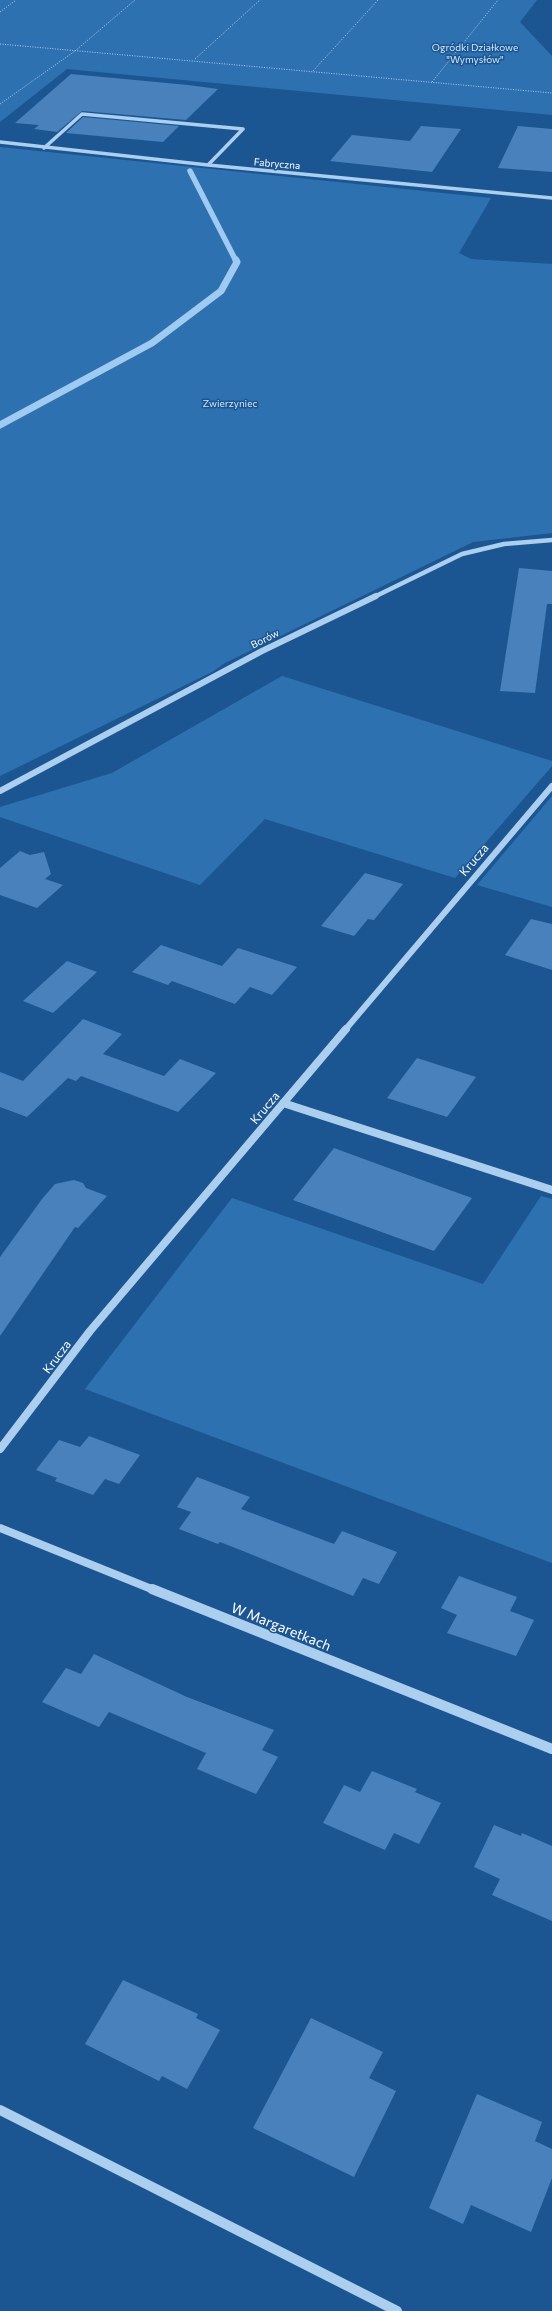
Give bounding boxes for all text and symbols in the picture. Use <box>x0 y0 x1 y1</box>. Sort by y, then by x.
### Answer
park label: Ogródki Działkowe "Wymysłów" <box>432 42 518 66</box>
street label: Fabryczna <box>253 156 301 172</box>
park label: Zwierzyniec <box>203 398 257 410</box>
street label: Borów <box>249 627 281 651</box>
street label: Krucza <box>456 841 492 879</box>
street label: Krucza <box>247 1089 283 1127</box>
street label: Krucza <box>40 1338 74 1376</box>
street label: W Margaretkach <box>229 1599 333 1655</box>

